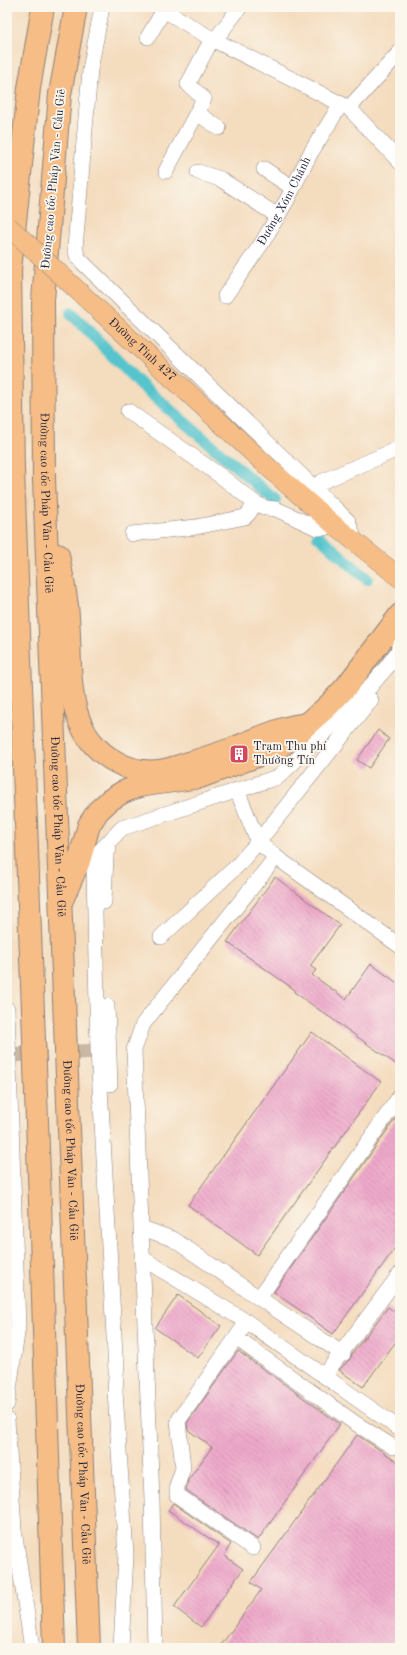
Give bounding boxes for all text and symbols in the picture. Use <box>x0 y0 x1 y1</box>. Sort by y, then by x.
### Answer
street label: Đường cao tốc Pháp Vân - Cầu Giẽ <box>38 88 68 269</box>
street label: Đường Xóm Chánh <box>256 155 314 248</box>
street label: Đường Tỉnh 427 <box>106 316 178 384</box>
street label: Đường cao tốc Pháp Vân - Cầu Giẽ <box>38 412 55 594</box>
street label: Đường cao tốc Pháp Vân - Cầu Giẽ <box>48 736 68 918</box>
place label: Trạm Thu phí Thường Tín <box>253 741 327 767</box>
building icon: Trạm Thu phí Thường Tín <box>228 743 250 765</box>
street label: Đường cao tốc Pháp Vân - Cầu Giẽ <box>60 1060 80 1241</box>
street label: Đường cao tốc Pháp Vân - Cầu Giẽ <box>73 1384 93 1565</box>

